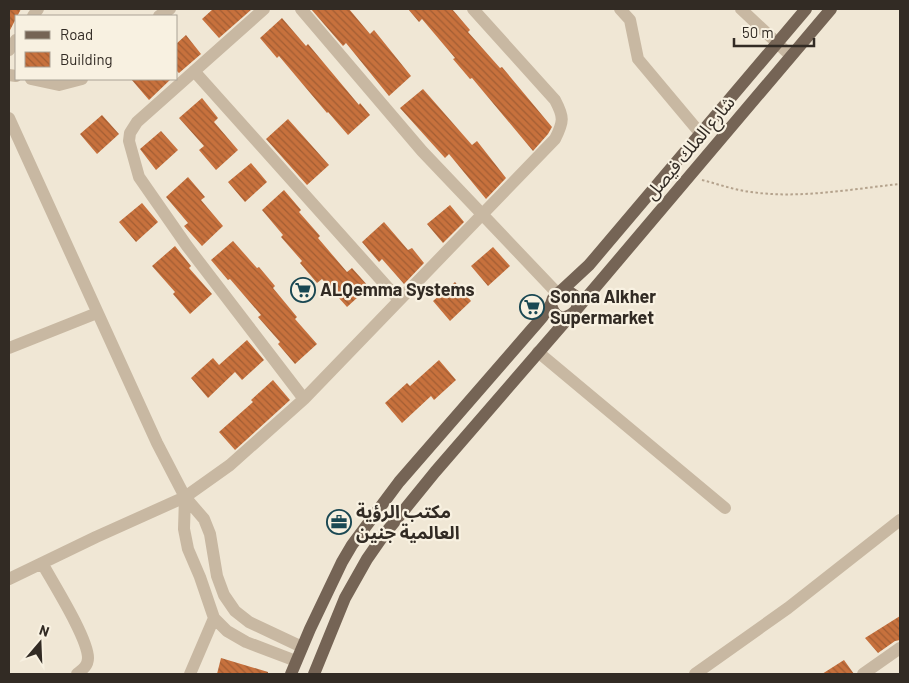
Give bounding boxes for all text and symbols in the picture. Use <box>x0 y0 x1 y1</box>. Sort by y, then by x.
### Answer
legend <box>15 15 178 80</box>
scale bar <box>734 15 814 47</box>
text: 50 m <box>742 23 774 41</box>
text: Road <box>60 25 93 43</box>
text: Building <box>60 50 113 68</box>
street label: شارع الملك فيصل <box>639 91 742 206</box>
supermarket icon: ALQemma Systems <box>290 277 316 303</box>
place label: ALQemma Systems <box>320 278 475 300</box>
place label: Sonna Alkher Supermarket <box>550 285 656 328</box>
supermarket icon: Sonna Alkher Supermarket <box>519 294 545 320</box>
place label: مكتب الرؤية العالمية جنين <box>356 500 460 543</box>
office icon: مكتب الرؤية العالمية جنين <box>326 509 352 535</box>
north arrow <box>15 618 65 668</box>
text: N <box>37 621 52 640</box>

